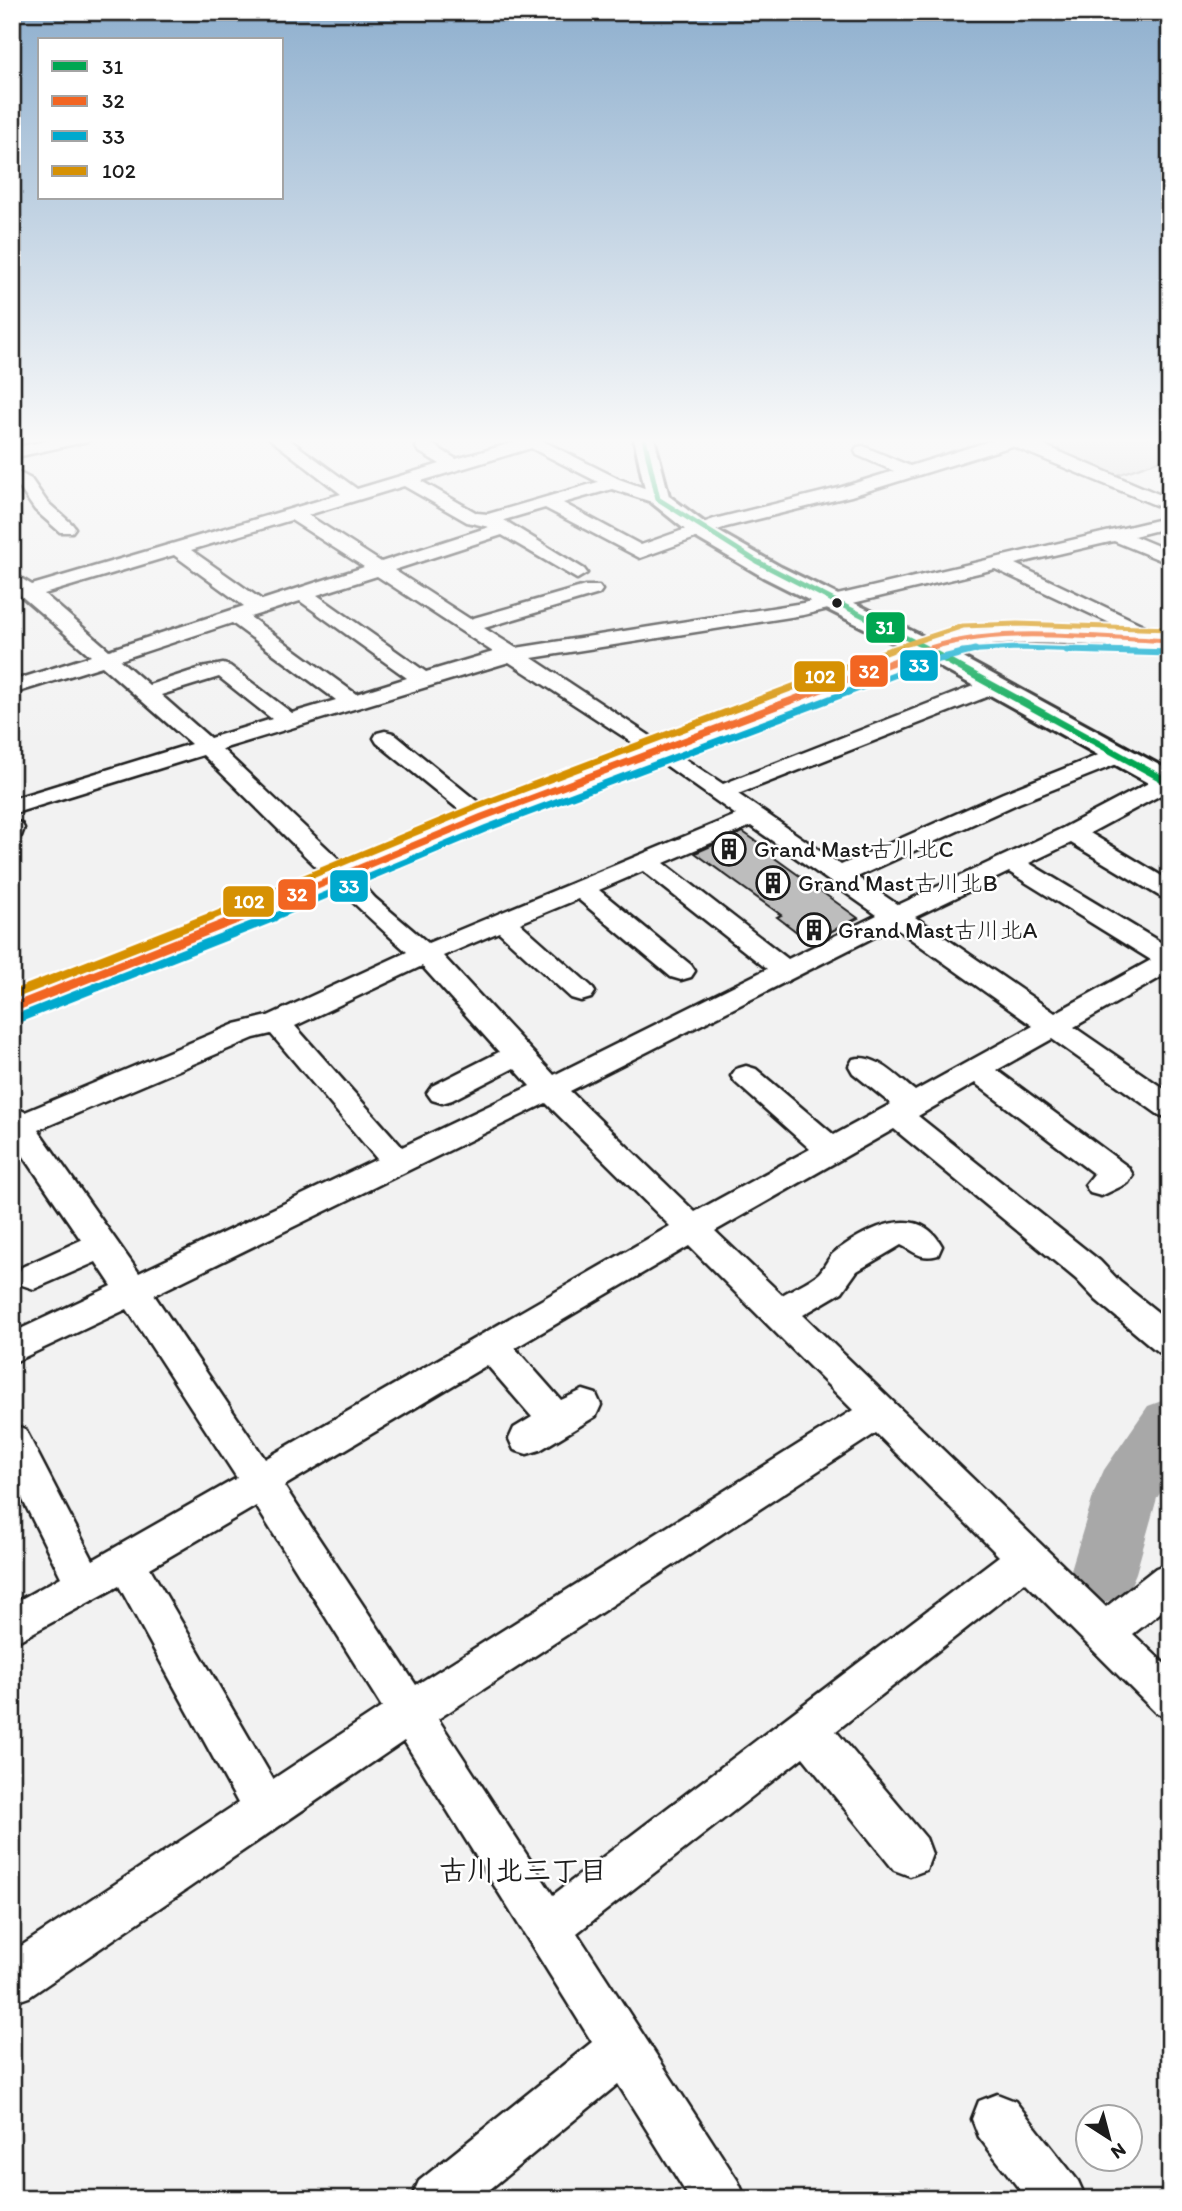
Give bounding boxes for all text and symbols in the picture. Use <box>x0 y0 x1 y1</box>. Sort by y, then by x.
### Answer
legend <box>38 38 284 200</box>
text: 31 <box>102 54 123 79</box>
text: 32 <box>102 88 125 113</box>
text: 33 <box>102 124 125 149</box>
text: 102 <box>102 158 136 183</box>
unlabelled marker <box>830 596 844 610</box>
line badge: 31 <box>865 611 906 644</box>
text: 31 <box>875 616 895 639</box>
line badge: 33 <box>899 649 939 682</box>
line badge: 32 <box>849 654 889 688</box>
text: 33 <box>909 654 929 677</box>
line badge: 102 <box>793 660 846 693</box>
text: 32 <box>859 660 879 683</box>
text: 102 <box>805 665 835 688</box>
building icon: Grand Mast古川北C <box>710 830 748 868</box>
place label: Grand Mast古川北C <box>754 835 953 863</box>
building icon: Grand Mast古川北B <box>754 864 792 902</box>
line badge: 33 <box>329 869 369 903</box>
place label: Grand Mast古川北B <box>798 869 998 897</box>
text: 33 <box>339 875 359 898</box>
line badge: 32 <box>277 878 317 911</box>
text: 32 <box>287 883 307 906</box>
line badge: 102 <box>222 885 275 918</box>
text: 102 <box>234 890 264 913</box>
building icon: Grand Mast古川北A <box>795 911 833 949</box>
place label: Grand Mast古川北A <box>838 916 1038 944</box>
district label: 古川北三丁目 <box>439 1853 607 1887</box>
north arrow <box>1074 2102 1144 2172</box>
text: N <box>1107 2138 1131 2164</box>

